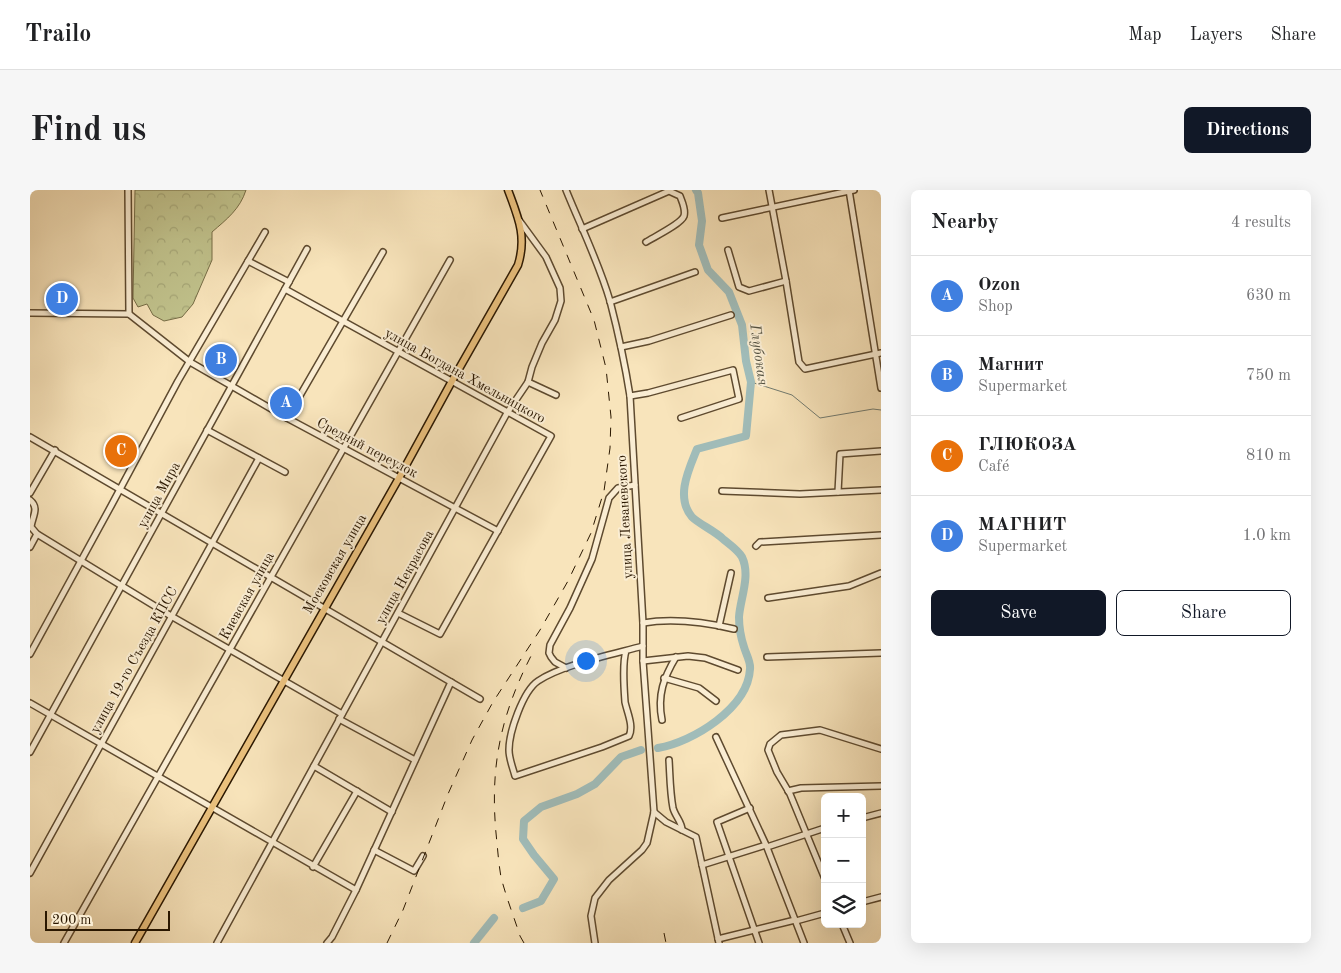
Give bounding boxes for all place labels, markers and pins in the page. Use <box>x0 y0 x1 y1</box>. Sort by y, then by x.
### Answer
pin: D <box>46 280 78 318</box>
pin: B <box>205 341 237 379</box>
pin: A <box>270 384 302 422</box>
pin: C <box>105 432 137 470</box>

